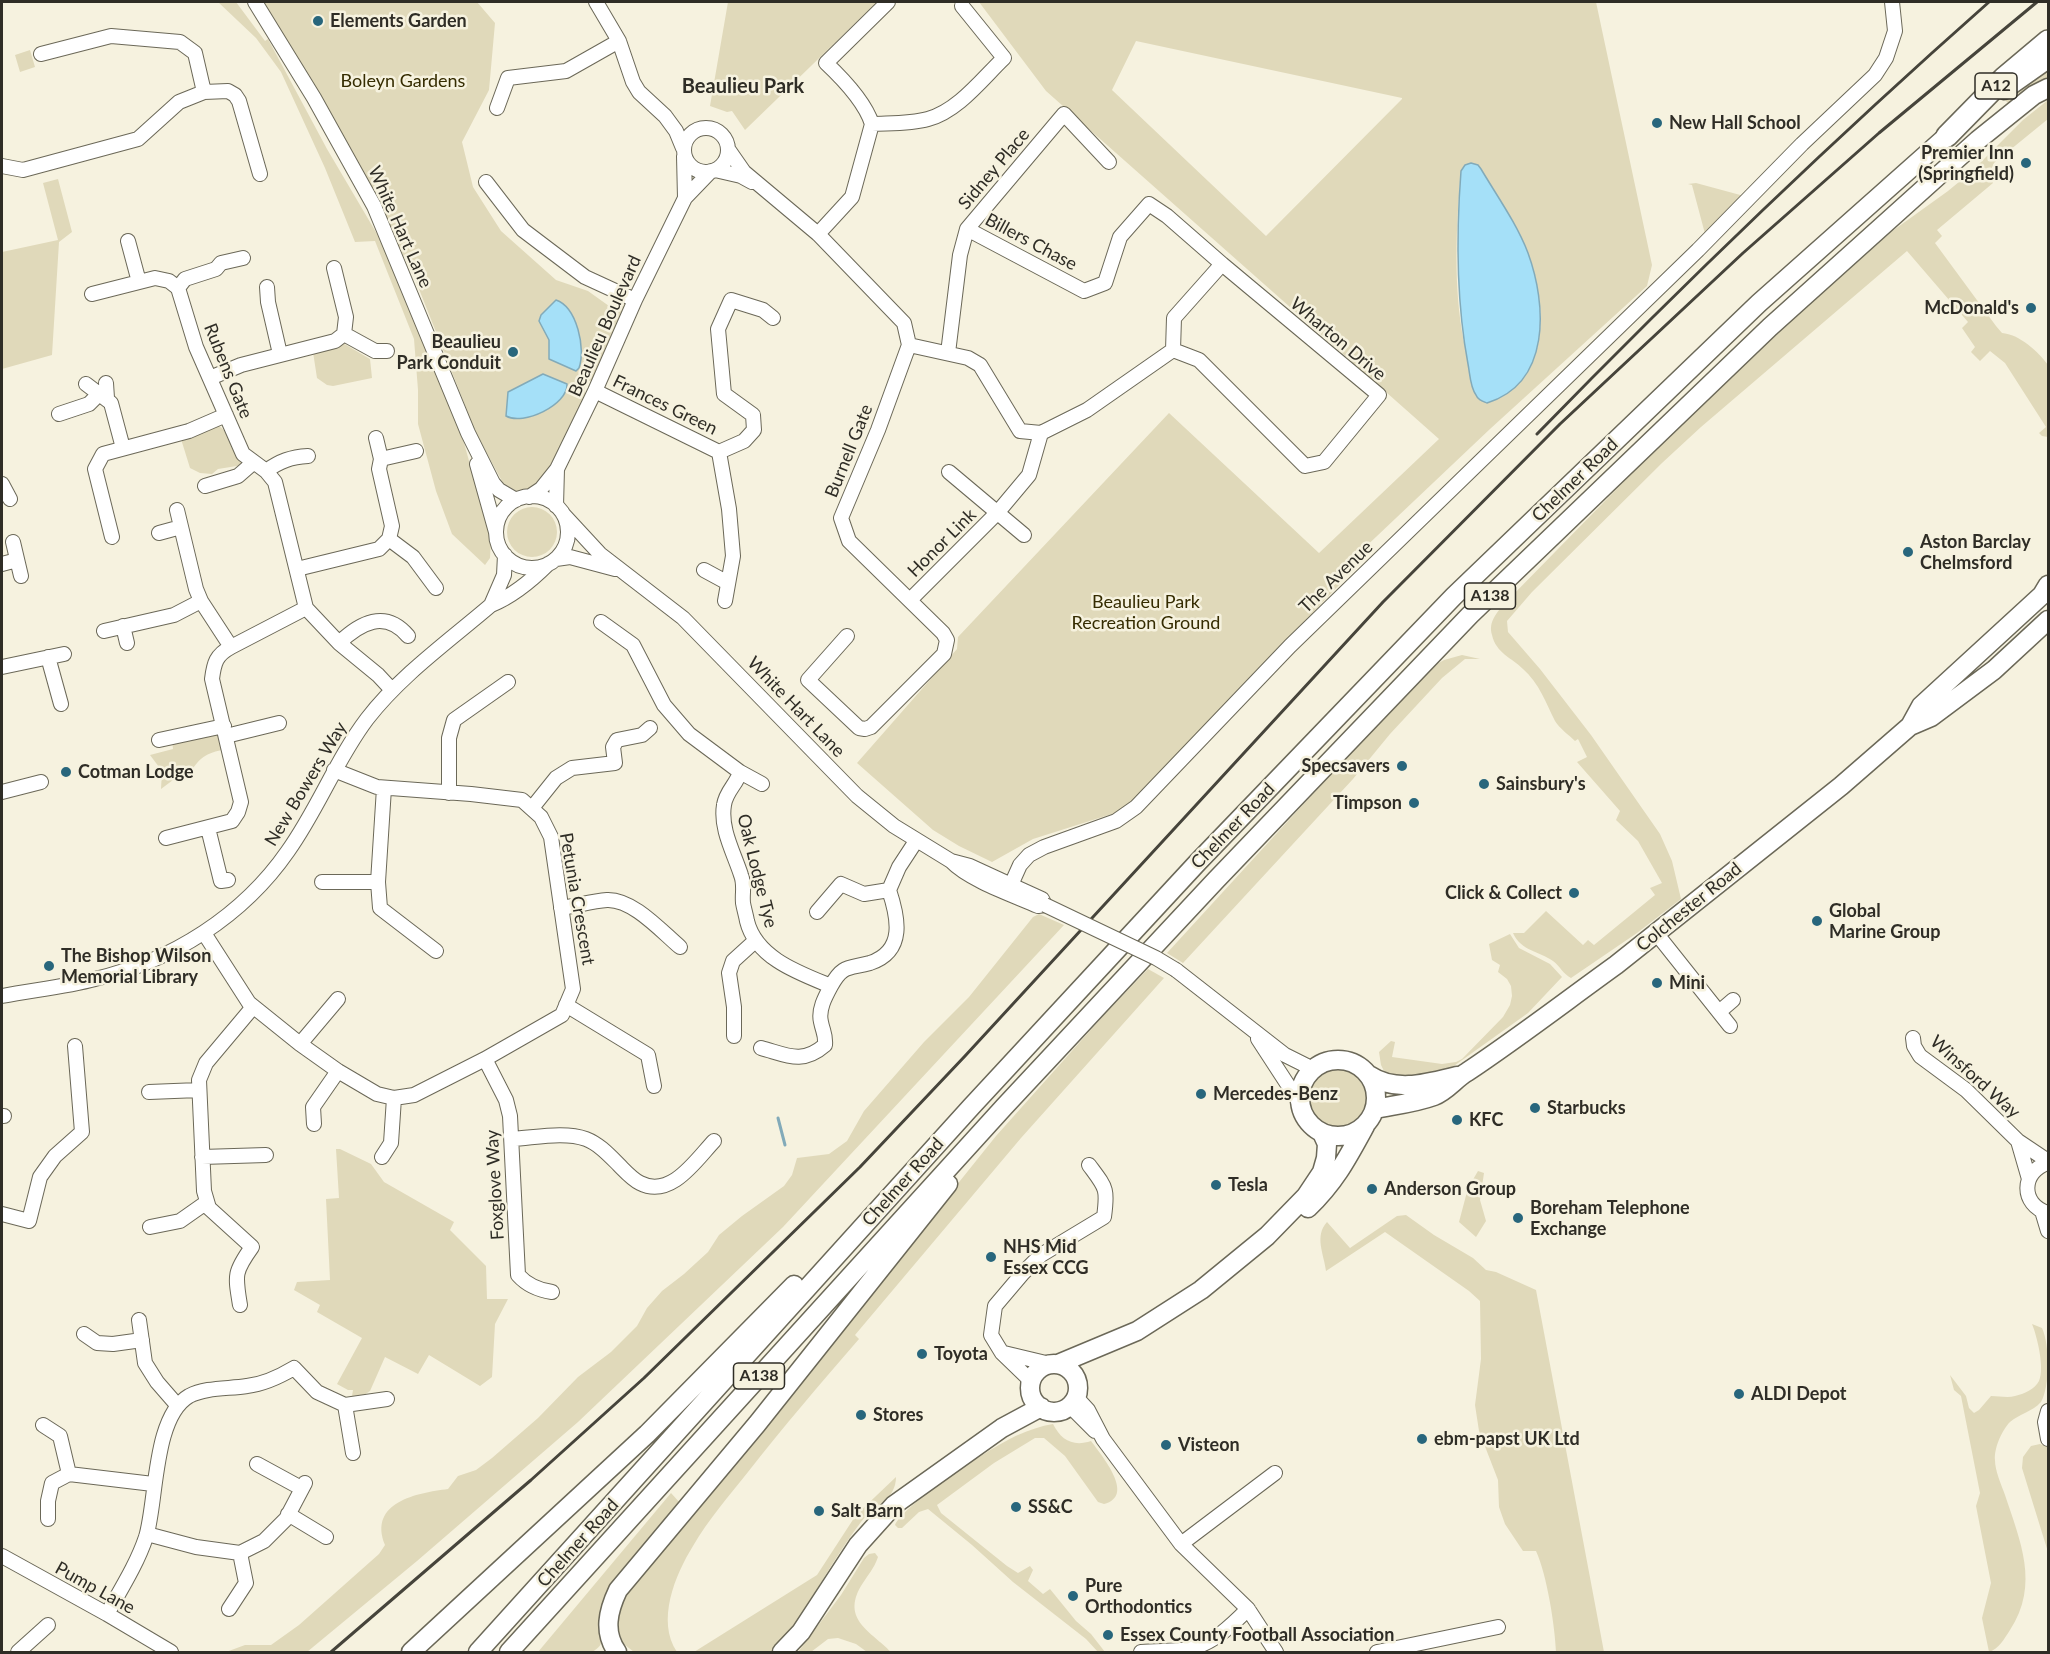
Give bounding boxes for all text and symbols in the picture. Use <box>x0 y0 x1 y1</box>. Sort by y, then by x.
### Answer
place label: Elements Garden <box>330 10 467 32</box>
marker: Elements Garden <box>311 14 325 28</box>
park label: Boleyn Gardens <box>341 70 465 92</box>
road number: A12 <box>1975 73 2017 99</box>
district label: Beaulieu Park <box>682 75 804 99</box>
place label: New Hall School <box>1669 112 1801 134</box>
marker: New Hall School <box>1650 116 1664 130</box>
street label: Sidney Place <box>954 124 1034 214</box>
place label: Premier Inn (Springfield) <box>1918 142 2014 184</box>
marker: Premier Inn (Springfield) <box>2019 156 2033 170</box>
street label: White Hart Lane <box>363 163 437 291</box>
street label: Billers Chase <box>981 209 1081 275</box>
street label: Beaulieu Boulevard <box>564 252 646 400</box>
street label: Wharton Drive <box>1286 293 1390 385</box>
place label: McDonald's <box>1924 297 2019 319</box>
marker: McDonald's <box>2024 301 2038 315</box>
street label: Rubens Gate <box>199 320 257 422</box>
place label: Beaulieu Park Conduit <box>396 331 501 374</box>
marker: Beaulieu Park Conduit <box>506 345 520 359</box>
street label: Frances Green <box>609 370 721 440</box>
street label: Burnell Gate <box>821 401 877 501</box>
street label: Chelmer Road <box>1527 434 1623 526</box>
street label: Honor Link <box>903 504 981 582</box>
place label: Aston Barclay Chelmsford <box>1920 531 2031 574</box>
street label: The Avenue <box>1295 537 1377 617</box>
marker: Aston Barclay Chelmsford <box>1901 545 1915 559</box>
road number: A138 <box>1464 583 1516 609</box>
park label: Beaulieu Park Recreation Ground <box>1072 591 1220 634</box>
street label: White Hart Lane <box>743 652 849 762</box>
street label: New Bowers Way <box>260 718 352 850</box>
place label: Specsavers <box>1302 755 1390 777</box>
marker: Specsavers <box>1395 759 1409 773</box>
place label: Cotman Lodge <box>78 761 194 783</box>
marker: Cotman Lodge <box>59 765 73 779</box>
place label: Sainsbury's <box>1496 773 1586 795</box>
marker: Sainsbury's <box>1477 777 1491 791</box>
street label: Chelmer Road <box>1187 778 1279 874</box>
place label: Timpson <box>1333 792 1402 814</box>
marker: Timpson <box>1407 796 1421 810</box>
street label: Oak Lodge Tye <box>732 812 782 930</box>
street label: Petunia Crescent <box>555 831 599 967</box>
street label: Colchester Road <box>1632 858 1746 956</box>
place label: Click & Collect <box>1445 882 1562 904</box>
marker: Click & Collect <box>1567 886 1581 900</box>
place label: Global Marine Group <box>1829 900 1940 942</box>
marker: Global Marine Group <box>1810 914 1824 928</box>
place label: The Bishop Wilson Memorial Library <box>61 945 211 988</box>
marker: The Bishop Wilson Memorial Library <box>42 959 56 973</box>
place label: Mini <box>1669 972 1705 994</box>
marker: Mini <box>1650 976 1664 990</box>
street label: Winsford Way <box>1926 1031 2024 1123</box>
place label: Mercedes-Benz <box>1213 1083 1338 1105</box>
marker: Mercedes-Benz <box>1194 1087 1208 1101</box>
place label: Starbucks <box>1547 1097 1626 1119</box>
marker: Starbucks <box>1528 1101 1542 1115</box>
place label: KFC <box>1469 1109 1503 1131</box>
marker: KFC <box>1450 1113 1464 1127</box>
street label: Foxglove Way <box>481 1129 509 1241</box>
street label: Chelmer Road <box>858 1133 948 1231</box>
place label: Tesla <box>1228 1174 1268 1196</box>
marker: Tesla <box>1209 1178 1223 1192</box>
place label: Anderson Group <box>1384 1178 1516 1200</box>
marker: Anderson Group <box>1365 1182 1379 1196</box>
place label: Boreham Telephone Exchange <box>1530 1197 1690 1240</box>
marker: Boreham Telephone Exchange <box>1511 1211 1525 1225</box>
place label: NHS Mid Essex CCG <box>1003 1236 1089 1278</box>
marker: NHS Mid Essex CCG <box>984 1250 998 1264</box>
place label: Toyota <box>934 1343 988 1365</box>
marker: Toyota <box>915 1347 929 1361</box>
road number: A138 <box>734 1363 784 1389</box>
place label: ALDI Depot <box>1751 1383 1847 1405</box>
marker: ALDI Depot <box>1732 1387 1746 1401</box>
place label: Stores <box>873 1404 923 1426</box>
marker: Stores <box>854 1408 868 1422</box>
place label: ebm-papst UK Ltd <box>1434 1428 1580 1450</box>
marker: ebm-papst UK Ltd <box>1415 1432 1429 1446</box>
place label: Visteon <box>1178 1434 1240 1456</box>
marker: Visteon <box>1159 1438 1173 1452</box>
street label: Chelmer Road <box>533 1494 623 1592</box>
place label: SS&C <box>1028 1496 1073 1518</box>
place label: Salt Barn <box>831 1500 903 1522</box>
marker: SS&C <box>1009 1500 1023 1514</box>
marker: Salt Barn <box>812 1504 826 1518</box>
street label: Pump Lane <box>51 1557 139 1619</box>
place label: Pure Orthodontics <box>1085 1575 1192 1618</box>
marker: Pure Orthodontics <box>1066 1589 1080 1603</box>
place label: Essex County Football Association <box>1120 1624 1394 1646</box>
marker: Essex County Football Association <box>1101 1628 1115 1642</box>

